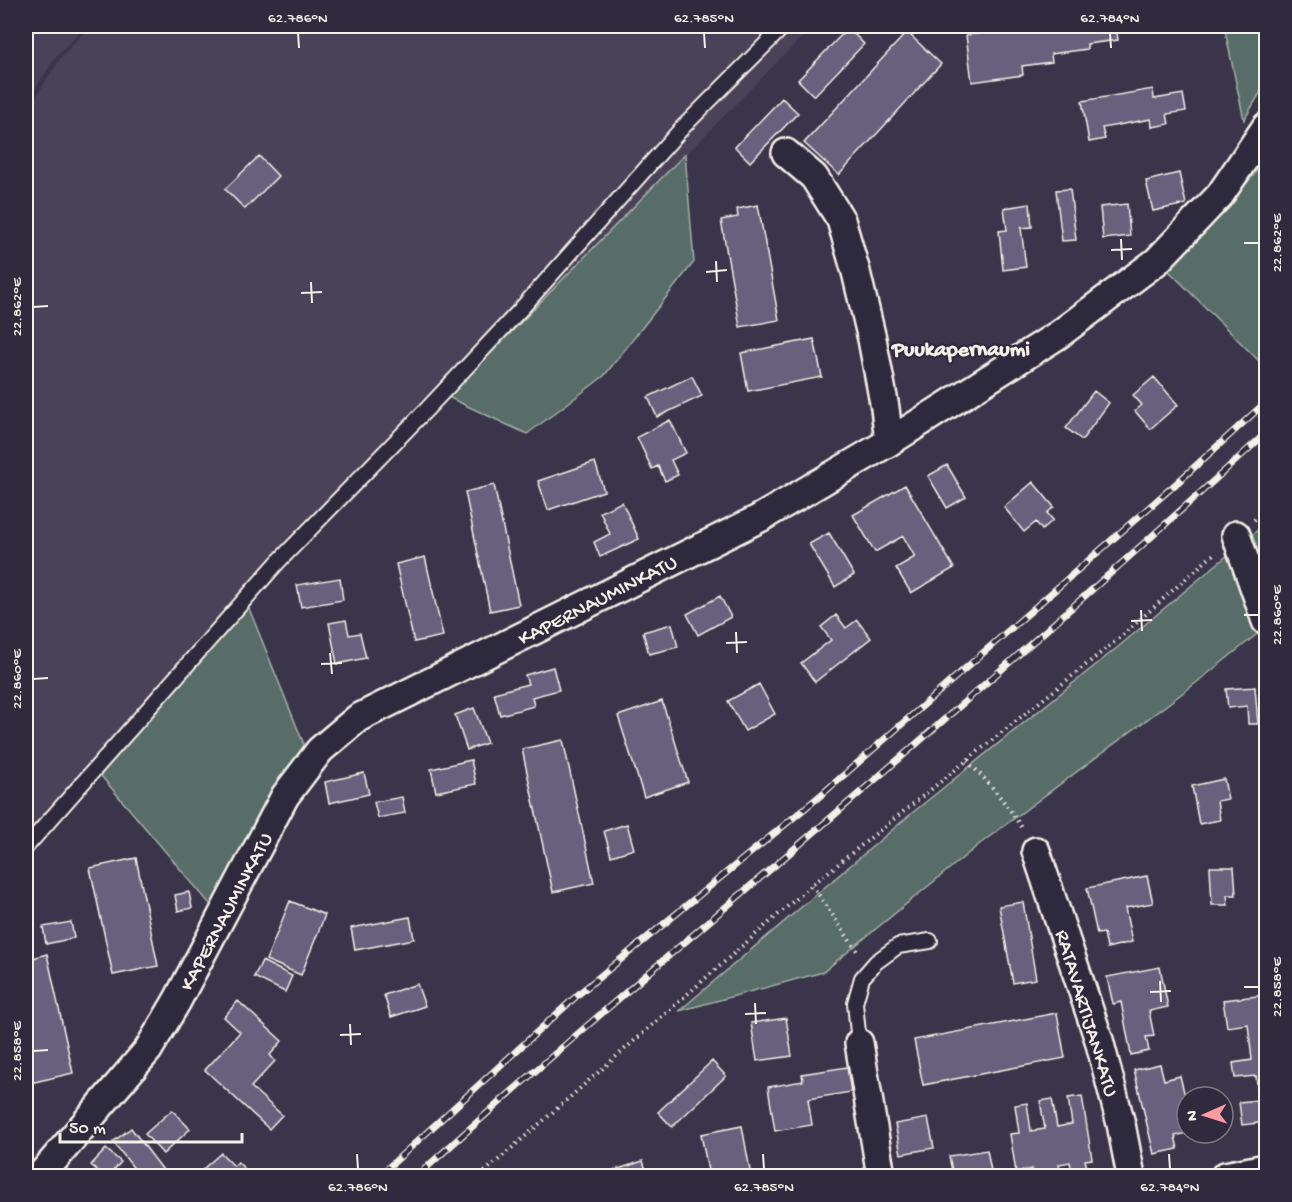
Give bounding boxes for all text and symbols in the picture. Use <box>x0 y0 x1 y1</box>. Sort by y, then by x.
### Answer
text: 62.786°N <box>268 10 328 28</box>
text: 62.785°N <box>674 10 734 28</box>
text: 62.784°N <box>1080 10 1140 28</box>
text: 22.862°E <box>1269 213 1287 272</box>
text: 22.862°E <box>9 277 27 336</box>
district label: Puukapernaumi <box>891 338 1030 364</box>
street label: KAPERNAUMINKATU <box>515 551 682 653</box>
text: 22.860°E <box>1269 584 1287 645</box>
text: 22.860°E <box>9 648 27 709</box>
street label: KAPERNAUMINKATU <box>176 829 280 996</box>
street label: RATAVARTIJANKATU <box>1047 927 1122 1101</box>
text: 22.858°E <box>1269 956 1287 1017</box>
text: 22.858°E <box>9 1020 27 1081</box>
north arrow <box>1175 1085 1235 1145</box>
scale bar <box>60 1106 242 1144</box>
text: N <box>1184 1109 1203 1121</box>
text: 50 m <box>69 1119 106 1140</box>
text: 62.786°N <box>328 1179 388 1197</box>
text: 62.785°N <box>734 1179 794 1197</box>
text: 62.784°N <box>1140 1179 1200 1197</box>

